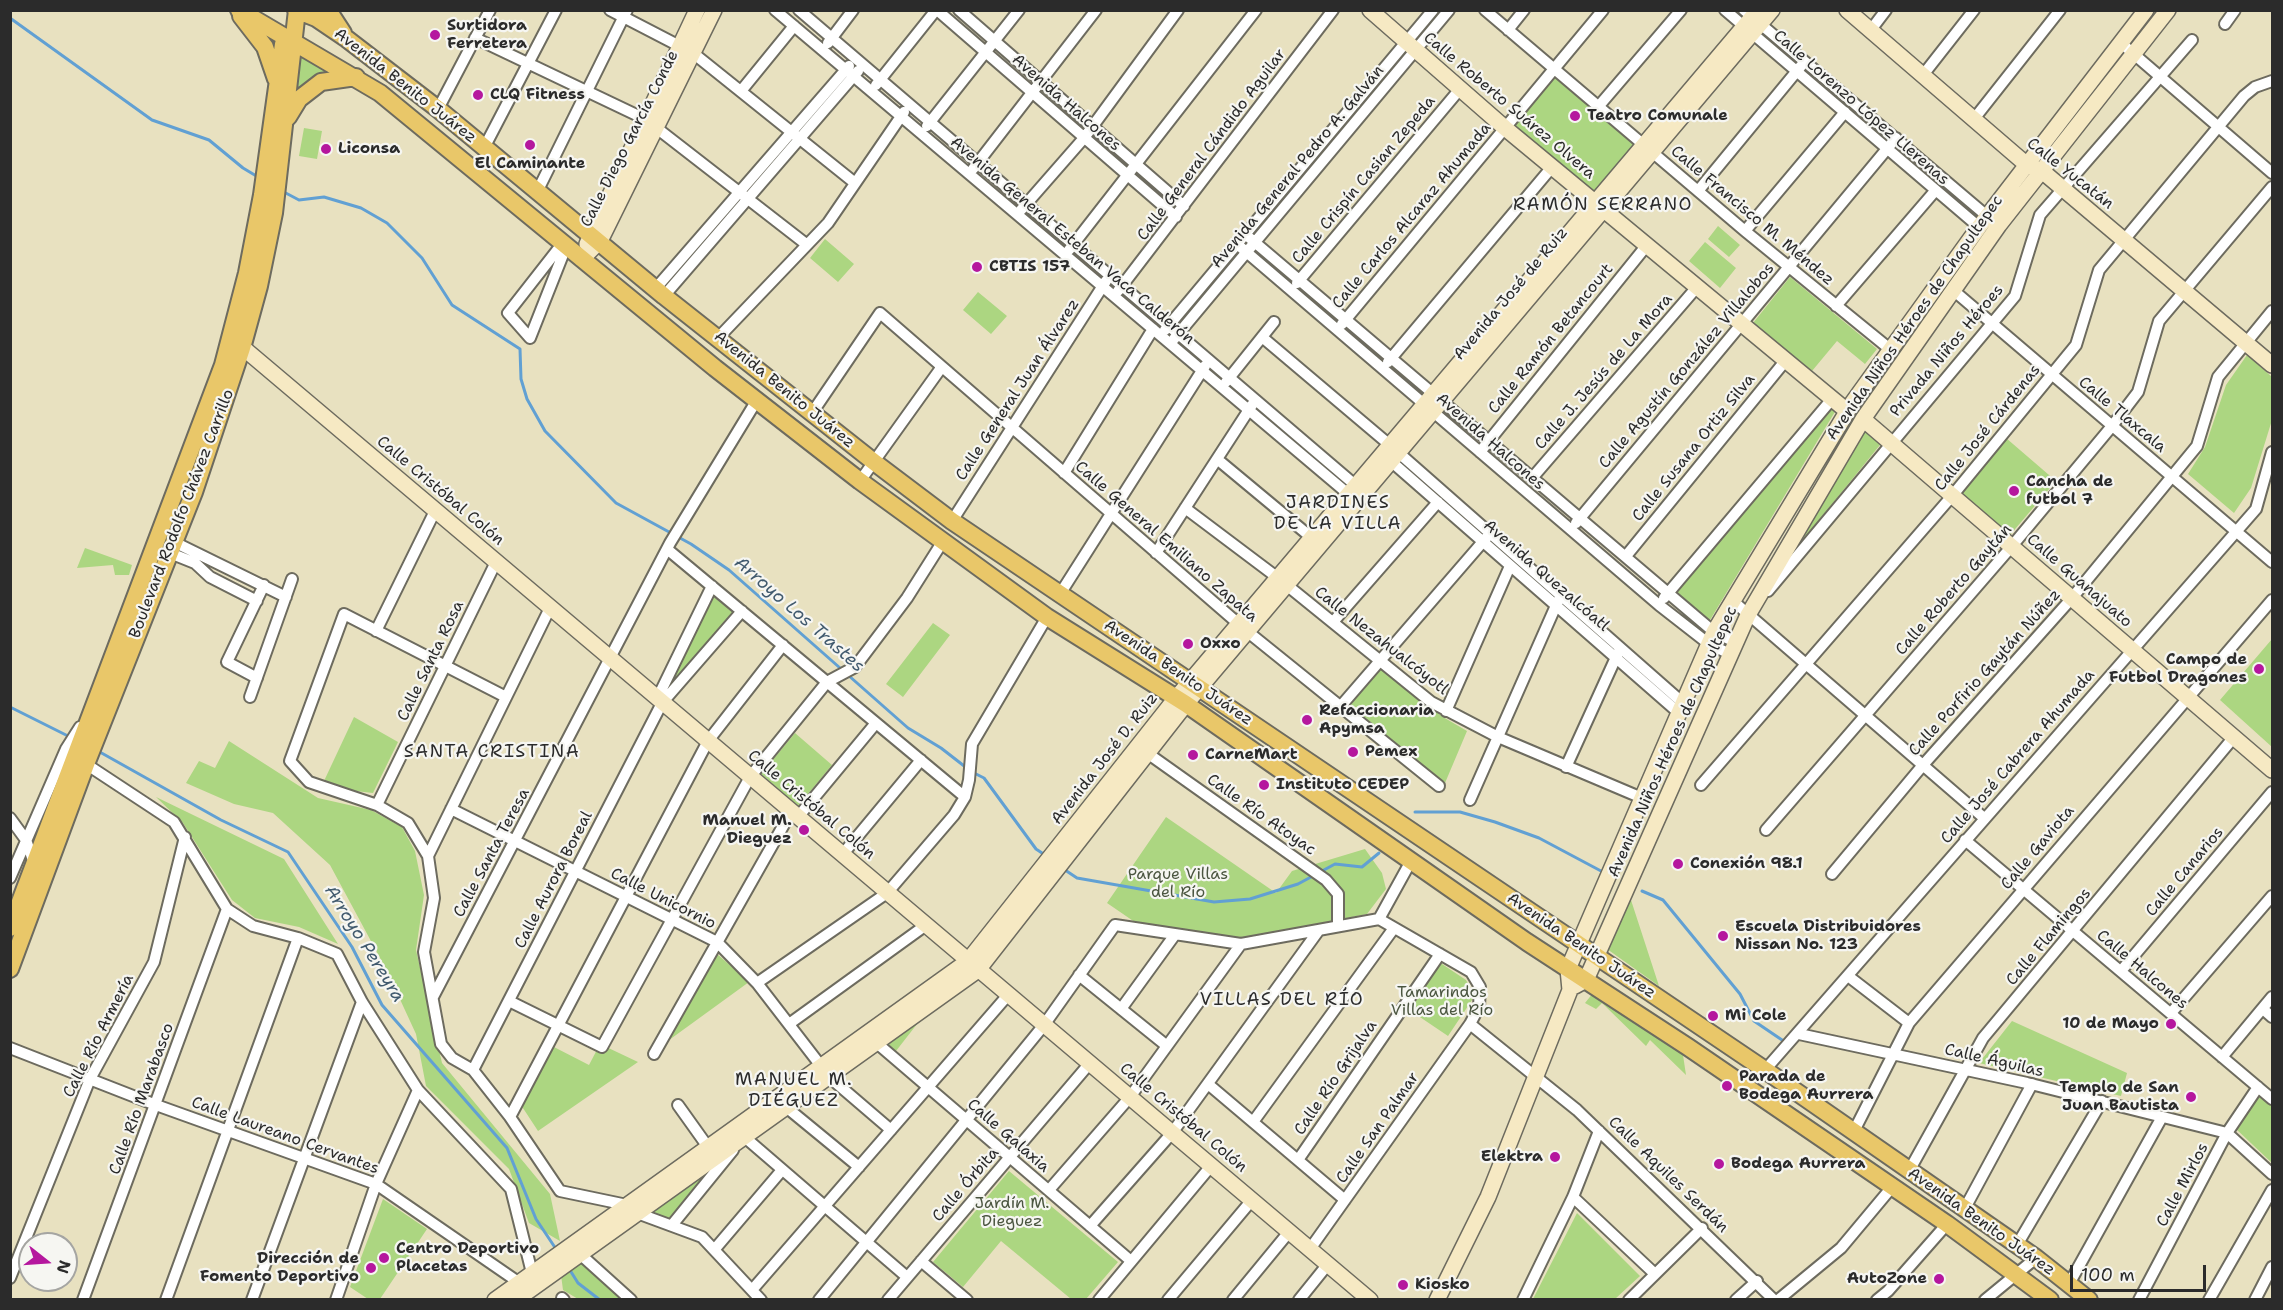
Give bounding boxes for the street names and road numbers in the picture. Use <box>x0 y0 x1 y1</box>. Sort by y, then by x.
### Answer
street label: Avenida Benito Juárez <box>330 24 480 148</box>
street label: Calle Lorenzo López Llerenas <box>1769 26 1953 190</box>
street label: Calle Roberto Suárez Olvera <box>1419 29 1599 183</box>
street label: Calle General Cándido Aguilar <box>1134 45 1290 245</box>
street label: Calle Diego García Conde <box>577 47 683 231</box>
street label: Avenida Halcones <box>1008 50 1124 156</box>
street label: Avenida General Pedro A. Galván <box>1207 62 1389 272</box>
street label: Calle Crispín Casian Zepeda <box>1288 92 1440 268</box>
street label: Calle Carlos Alcaraz Ahumada <box>1329 119 1495 313</box>
street label: Avenida General Esteban Vaca Calderón <box>946 133 1198 349</box>
street label: Calle Yucatán <box>2023 134 2117 214</box>
street label: Calle Francisco M. Méndez <box>1666 142 1838 290</box>
street label: Avenida Niños Héroes de Chapultepec <box>1823 192 2007 444</box>
street label: Avenida José de Ruiz <box>1450 224 1572 364</box>
street label: Calle Agustín González Villalobos <box>1595 259 1779 473</box>
street label: Calle Ramón Betancourt <box>1484 260 1618 418</box>
street label: Privada Niños Héroes <box>1886 281 2008 421</box>
street label: Calle J. Jesús de La Mora <box>1531 290 1677 454</box>
street label: Calle General Juan Álvarez <box>952 296 1084 484</box>
street label: Avenida Benito Juárez <box>710 327 858 453</box>
street label: Calle José Cárdenas <box>1931 361 2045 495</box>
street label: Calle Susana Ortiz Silva <box>1629 370 1759 526</box>
street label: Calle Tlaxcala <box>2074 373 2170 457</box>
street label: Boulevard Rodolfo Chávez Carrillo <box>126 387 238 641</box>
street label: Avenida Halcones <box>1432 389 1548 495</box>
street label: Calle Cristóbal Colón <box>372 432 508 550</box>
street label: Calle General Emiliano Zapata <box>1071 457 1261 627</box>
street label: Avenida Quezalcóatl <box>1479 516 1613 636</box>
street label: Calle Roberto Gaytán <box>1892 520 2016 660</box>
street label: Calle Guanajuato <box>2022 530 2136 632</box>
street label: Calle Nezahualcóyotl <box>1310 583 1452 699</box>
street label: Calle Porfirio Gaytán Núñez <box>1905 586 2065 760</box>
street label: Calle Santa Rosa <box>394 598 468 724</box>
street label: Avenida Niños Héroes de Chapultepec <box>1604 604 1742 880</box>
street label: Avenida Benito Juárez <box>1100 616 1256 730</box>
street label: Calle José Cabrera Ahumada <box>1937 666 2099 848</box>
street label: Avenida José D. Ruiz <box>1048 689 1162 829</box>
street label: Calle Cristóbal Colón <box>743 746 879 864</box>
street label: Calle Río Atoyac <box>1203 770 1319 860</box>
street label: Calle Santa Teresa <box>450 785 534 921</box>
street label: Calle Gaviota <box>1997 802 2079 894</box>
street label: Calle Aurora Boreal <box>511 808 597 952</box>
street label: Calle Canarios <box>2142 823 2228 921</box>
street label: Calle Unicornio <box>607 864 719 934</box>
street label: Calle Flamingos <box>2003 884 2095 990</box>
street label: Avenida Benito Juárez <box>1503 889 1659 1003</box>
street label: Calle Halcones <box>2092 926 2192 1014</box>
street label: Calle Río Armería <box>60 971 138 1101</box>
street label: Calle Río Grijalva <box>1290 1017 1382 1139</box>
street label: Calle Río Marabasco <box>106 1021 178 1177</box>
street label: Calle Águilas <box>1943 1040 2045 1082</box>
street label: Calle Cristóbal Colón <box>1115 1059 1251 1177</box>
street label: Calle San Palmar <box>1332 1069 1424 1187</box>
street label: Calle Laureano Cervantes <box>189 1093 381 1179</box>
street label: Calle Galaxia <box>963 1095 1053 1177</box>
street label: Calle Aquiles Serdán <box>1604 1113 1732 1237</box>
street label: Calle Mirlos <box>2153 1140 2213 1230</box>
street label: Calle Órbita <box>929 1144 1003 1226</box>
street label: Avenida Benito Juárez <box>1904 1164 2058 1280</box>

